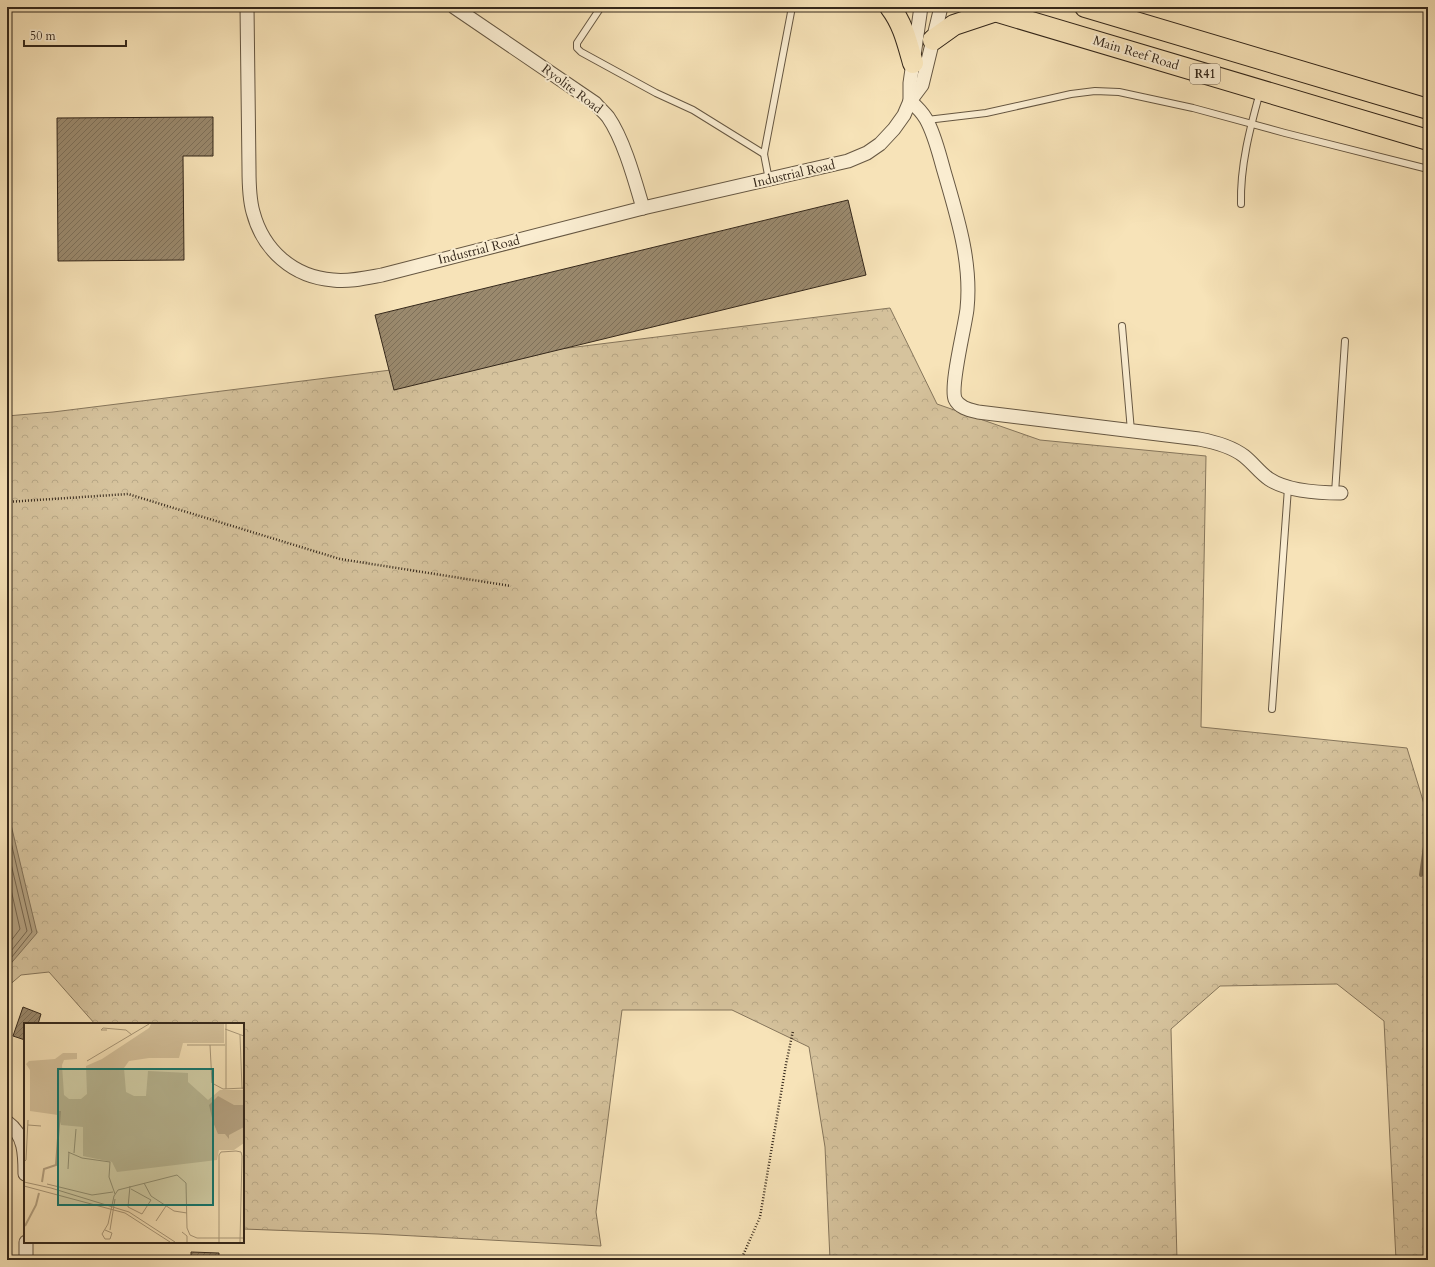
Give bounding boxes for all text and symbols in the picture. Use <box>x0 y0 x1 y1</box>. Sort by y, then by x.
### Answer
scale bar <box>24 22 126 48</box>
text: 50 m <box>30 28 57 44</box>
street label: Main Reef Road <box>1091 31 1181 75</box>
street label: Ryolite Road <box>538 60 606 118</box>
road number: R41 <box>1190 64 1220 84</box>
street label: Industrial Road <box>751 156 837 192</box>
street label: Industrial Road <box>436 231 522 269</box>
inset map <box>24 1023 244 1243</box>

